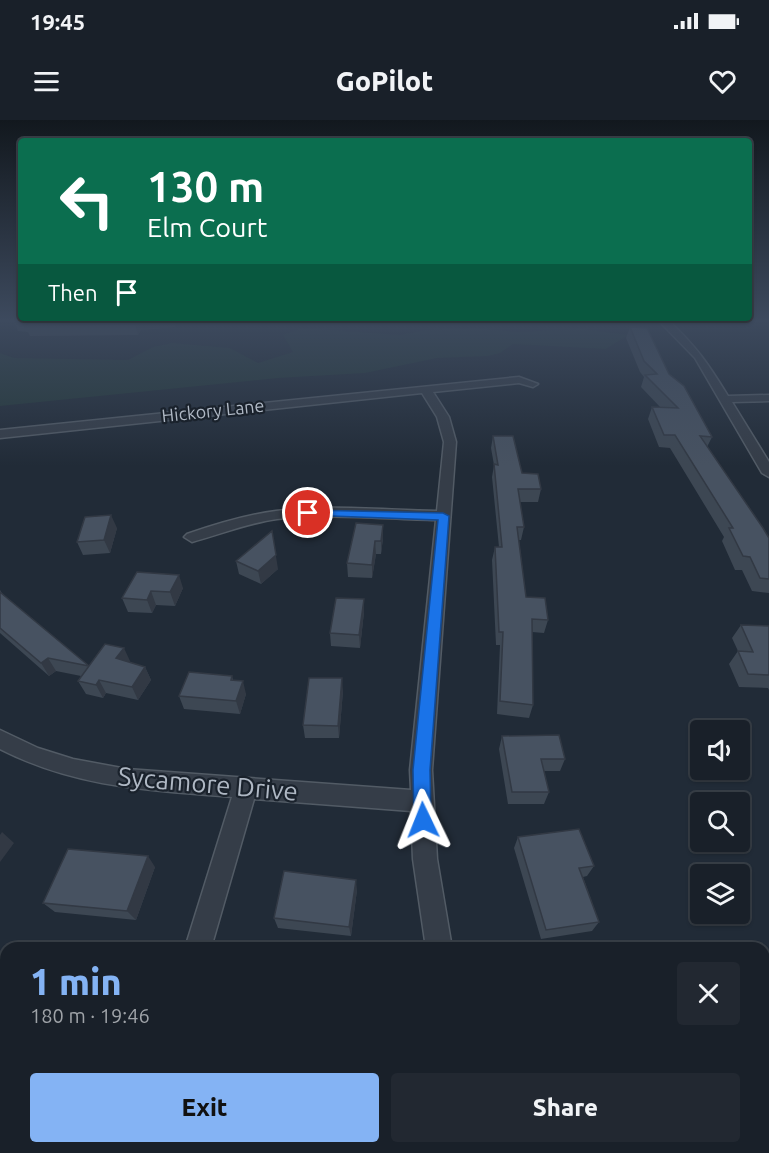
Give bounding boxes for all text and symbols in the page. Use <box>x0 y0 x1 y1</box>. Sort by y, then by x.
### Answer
text: 19:45 <box>30 9 85 34</box>
icon: menu <box>30 65 63 98</box>
icon: heart <box>706 65 739 98</box>
text: GoPilot <box>336 66 433 96</box>
icon: left <box>48 162 126 240</box>
text: 130 m <box>147 163 264 210</box>
text: Elm Court <box>147 212 267 242</box>
icon: arrive <box>110 276 143 309</box>
text: Then <box>48 280 98 305</box>
street label: Hickory Lane <box>161 395 265 425</box>
pin <box>282 487 333 538</box>
icon: arrive <box>291 496 324 529</box>
map controls <box>690 720 750 924</box>
button: sound <box>690 720 750 780</box>
street label: Sycamore Drive <box>117 761 299 806</box>
position arrow <box>391 788 455 852</box>
button: search <box>690 792 750 852</box>
button: layers <box>690 864 750 924</box>
text: 1 min <box>30 961 122 1002</box>
button: close <box>677 962 740 1025</box>
text: 180 m · 19:46 <box>30 1004 150 1027</box>
button: Exit <box>30 1073 379 1142</box>
button: Share <box>391 1073 740 1142</box>

